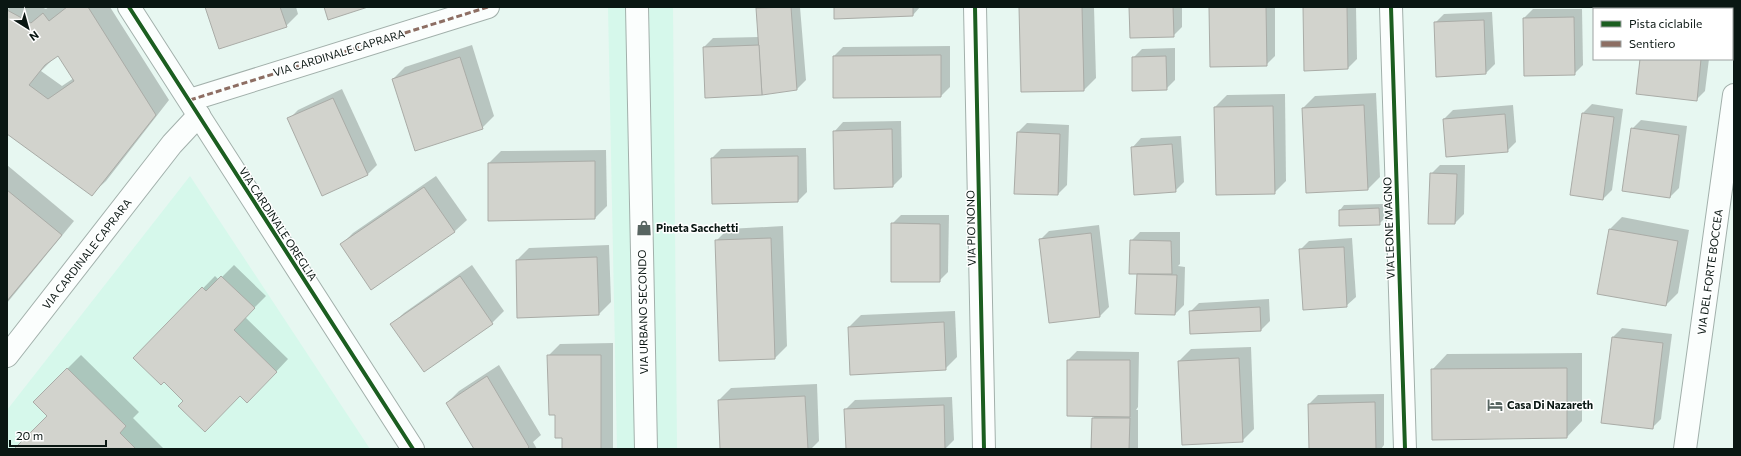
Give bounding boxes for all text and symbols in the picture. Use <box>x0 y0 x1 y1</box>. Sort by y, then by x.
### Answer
north arrow <box>8 8 48 48</box>
legend <box>1593 8 1733 60</box>
text: Pista ciclabile <box>1629 16 1702 30</box>
street label: VIA CARDINALE CAPRARA <box>272 26 407 79</box>
text: N <box>27 29 42 44</box>
text: Sentiero <box>1629 36 1675 50</box>
street label: VIA CARDINALE OREGLIA <box>237 165 320 283</box>
street label: VIA LEONE MAGNO <box>1380 177 1397 279</box>
street label: VIA PIO NONO <box>963 190 978 266</box>
street label: VIA CARDINALE CAPRARA <box>39 195 134 312</box>
street label: VIA DEL FORTE BOCCEA <box>1694 208 1725 336</box>
shop icon: Pineta Sacchetti <box>635 219 653 237</box>
place label: Pineta Sacchetti <box>656 221 738 234</box>
street label: VIA URBANO SECONDO <box>635 250 650 374</box>
hotel icon: Casa Di Nazareth <box>1486 396 1504 414</box>
place label: Casa Di Nazareth <box>1507 398 1593 411</box>
scale bar <box>10 422 106 448</box>
text: 20 m <box>16 428 43 442</box>

